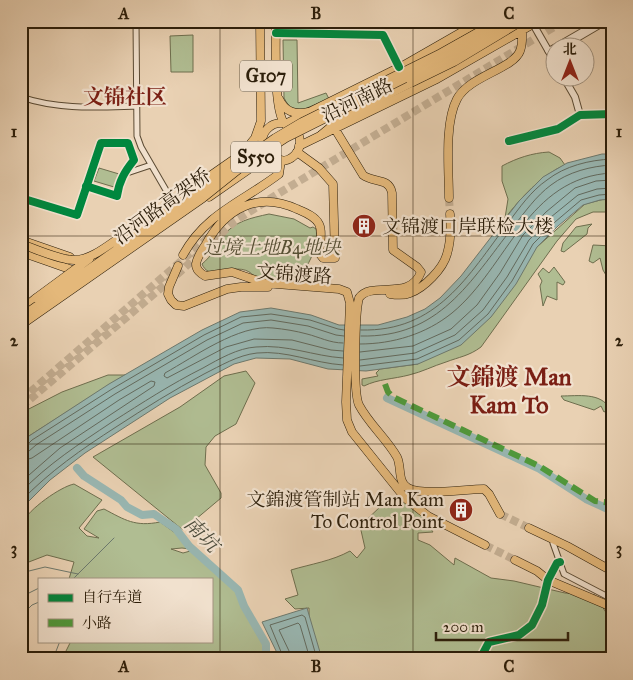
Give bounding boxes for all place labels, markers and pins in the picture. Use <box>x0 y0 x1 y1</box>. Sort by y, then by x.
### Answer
building icon: 文锦渡口岸联检大楼 <box>351 213 377 239</box>
place label: 文锦渡口岸联检大楼 <box>382 215 553 238</box>
place label: 文錦渡管制站 Man Kam To Control Point <box>246 488 444 533</box>
building icon: 文錦渡管制站 Man Kam To Control Point <box>448 497 474 523</box>

